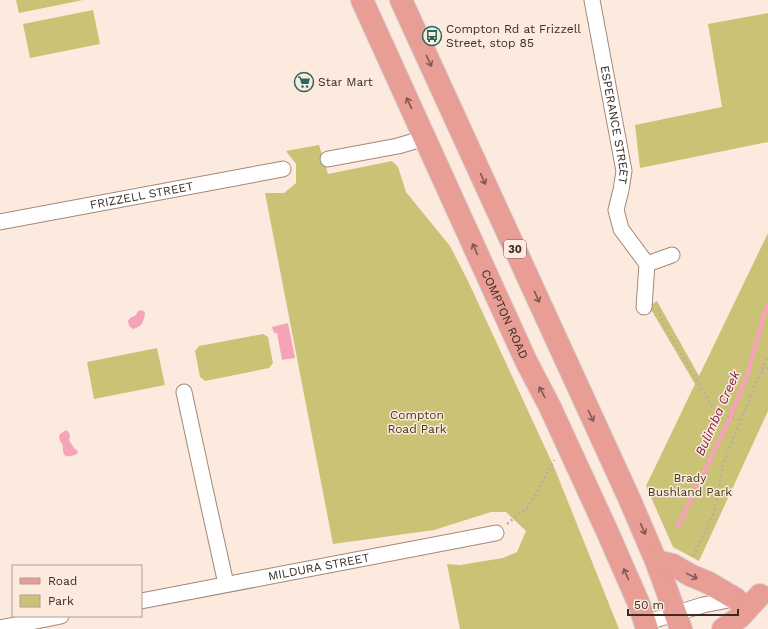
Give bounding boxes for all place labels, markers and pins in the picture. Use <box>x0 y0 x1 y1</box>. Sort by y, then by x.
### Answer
place label: Compton Rd at Frizzell Street, stop 85 <box>446 22 581 50</box>
bus stop icon: Compton Rd at Frizzell Street, stop 85 <box>421 25 443 47</box>
supermarket icon: Star Mart <box>293 71 315 93</box>
place label: Star Mart <box>318 75 373 89</box>

